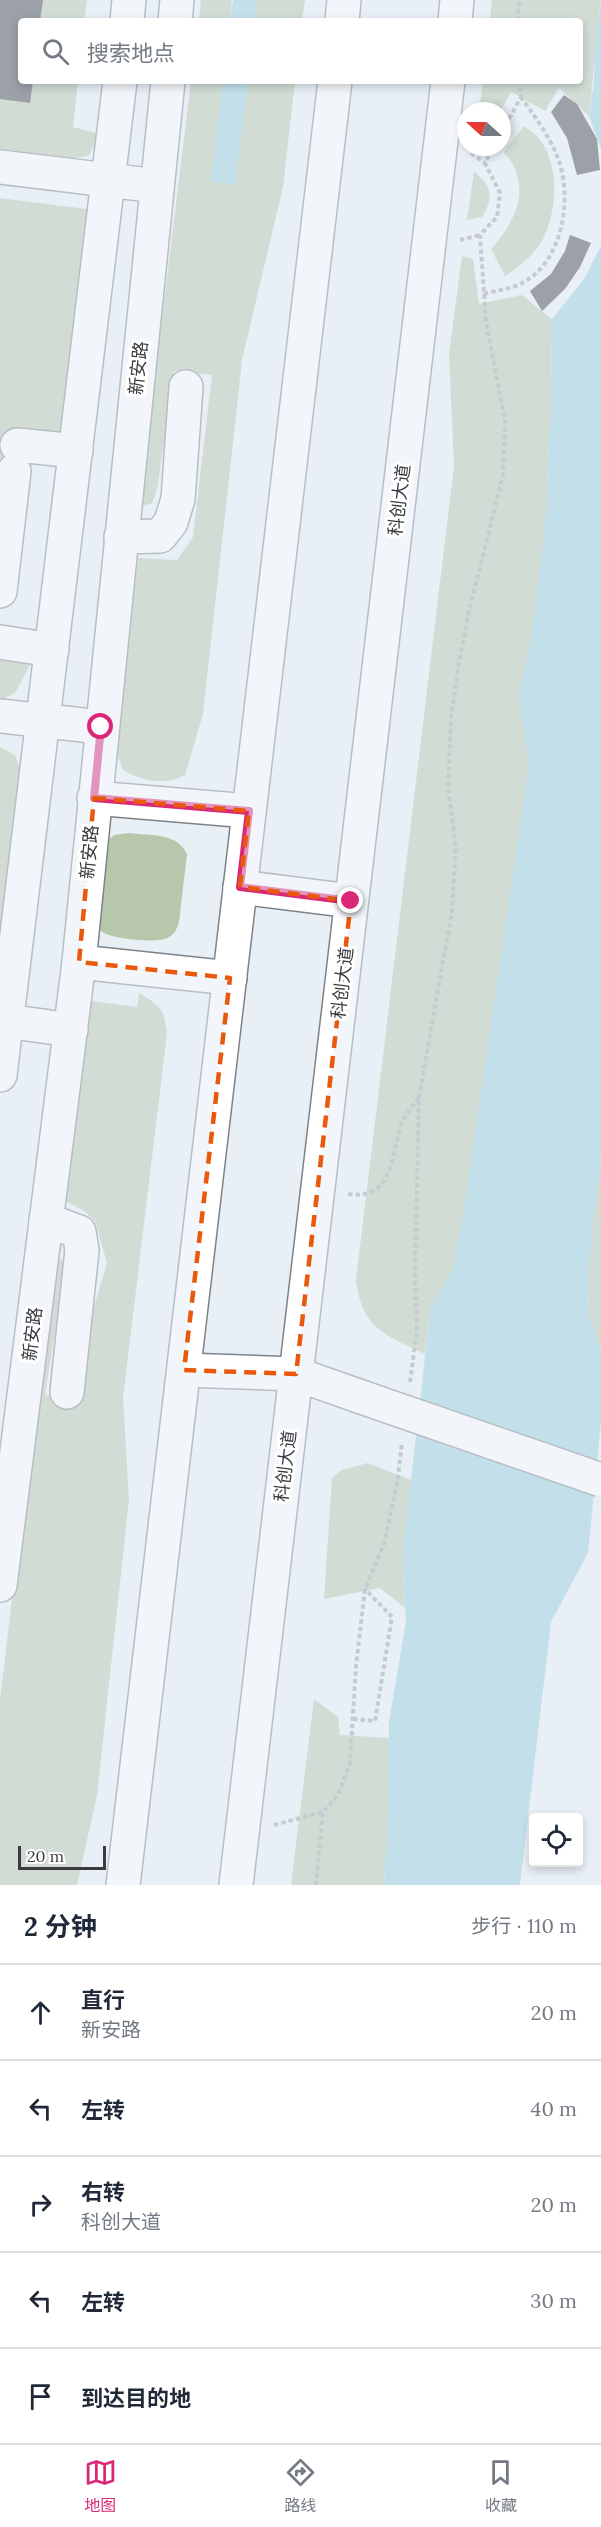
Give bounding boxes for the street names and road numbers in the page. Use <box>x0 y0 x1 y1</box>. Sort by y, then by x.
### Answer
street label: 新安路 <box>124 340 152 396</box>
street label: 科创大道 <box>383 463 415 537</box>
street label: 新安路 <box>75 824 103 880</box>
street label: 科创大道 <box>326 946 358 1020</box>
street label: 新安路 <box>17 1306 47 1362</box>
street label: 科创大道 <box>269 1429 301 1503</box>

